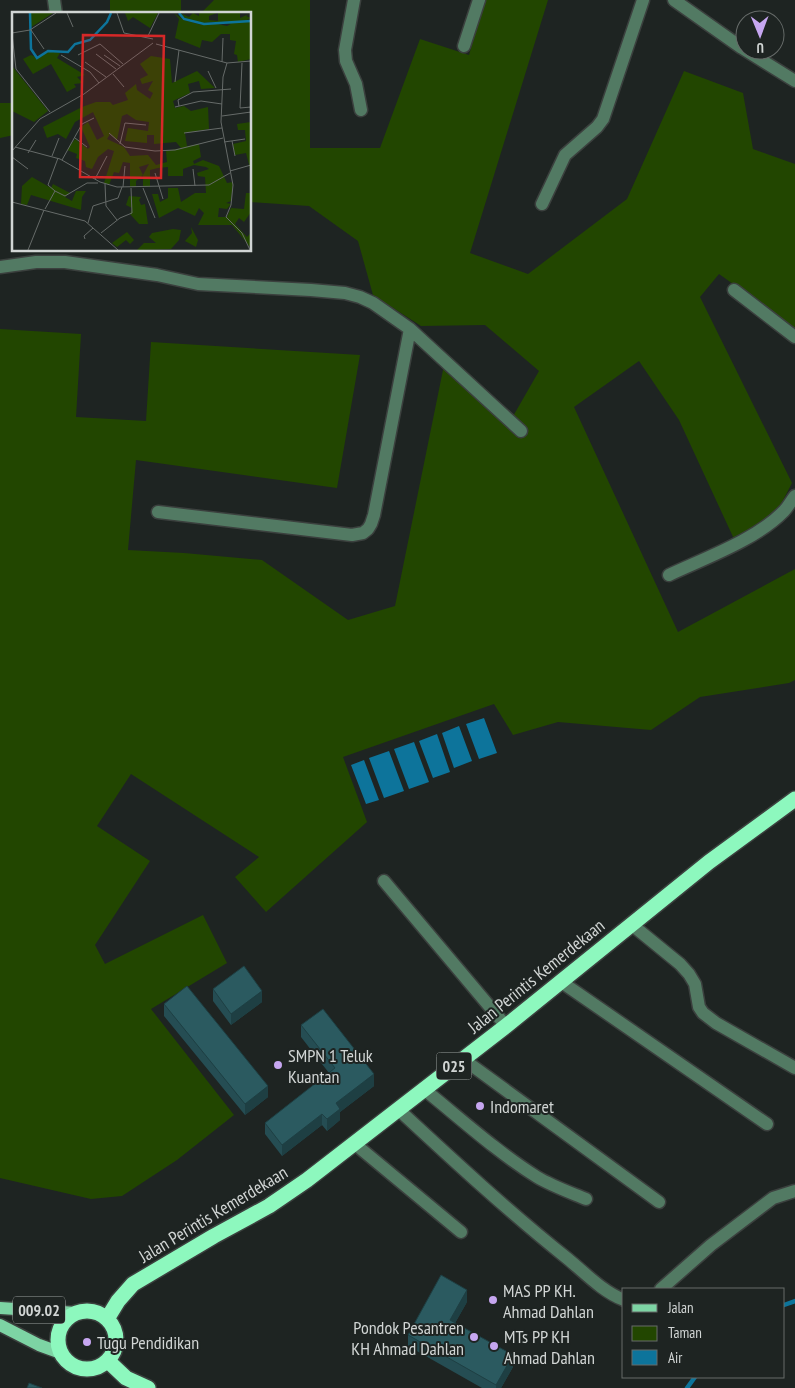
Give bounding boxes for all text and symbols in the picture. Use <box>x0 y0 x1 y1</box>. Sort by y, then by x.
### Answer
north arrow <box>735 10 785 60</box>
inset map <box>12 12 251 251</box>
text: U <box>756 39 764 57</box>
street label: Jalan Perintis Kemerdekaan <box>462 914 609 1039</box>
place label: SMPN 1 Teluk Kuantan <box>288 1044 373 1088</box>
road number: 025 <box>436 1052 472 1080</box>
marker: SMPN 1 Teluk Kuantan <box>272 1059 284 1071</box>
place label: Indomaret <box>490 1095 554 1118</box>
marker: Indomaret <box>474 1100 486 1112</box>
street label: Jalan Perintis Kemerdekaan <box>134 1161 292 1268</box>
place label: MAS PP KH. Ahmad Dahlan <box>503 1279 594 1323</box>
legend <box>622 1288 785 1378</box>
marker: MAS PP KH. Ahmad Dahlan <box>487 1294 499 1306</box>
road number: 009.02 <box>13 1296 65 1324</box>
text: Jalan <box>667 1298 694 1317</box>
place label: Pondok Pesantren KH Ahmad Dahlan <box>351 1316 464 1360</box>
text: Taman <box>668 1323 702 1342</box>
place label: MTs PP KH Ahmad Dahlan <box>504 1325 595 1369</box>
place label: Tugu Pendidikan <box>97 1331 199 1354</box>
marker: Pondok Pesantren KH Ahmad Dahlan <box>468 1331 480 1343</box>
marker: Tugu Pendidikan <box>81 1336 93 1348</box>
marker: MTs PP KH Ahmad Dahlan <box>488 1340 500 1352</box>
text: Air <box>668 1348 683 1367</box>

